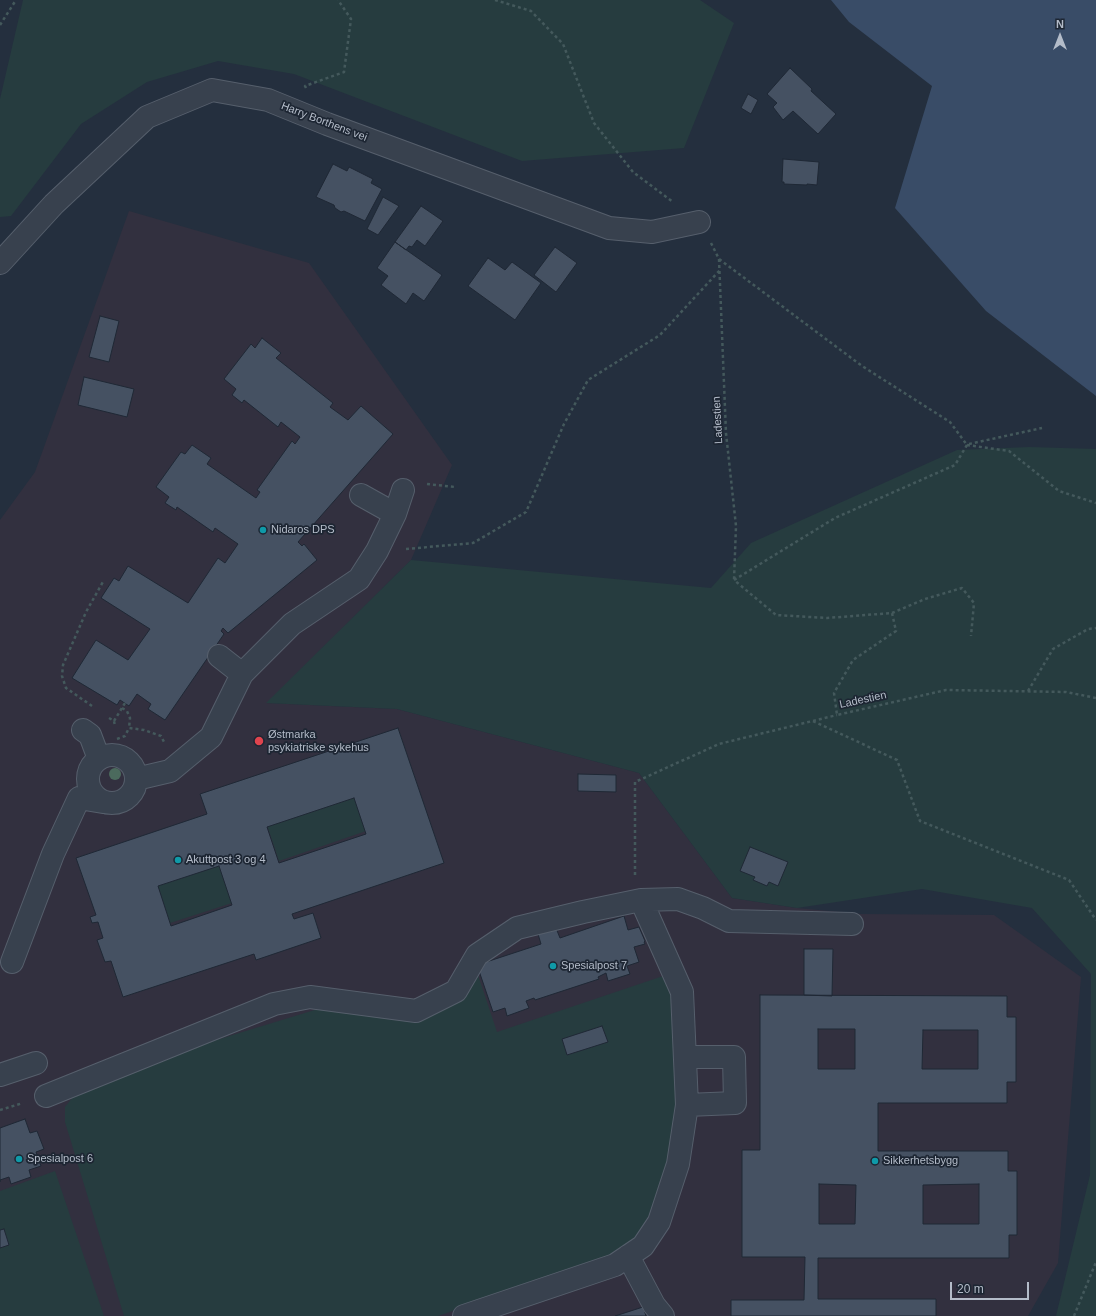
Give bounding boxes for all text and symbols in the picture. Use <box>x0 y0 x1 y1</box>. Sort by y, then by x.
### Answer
north arrow <box>1040 16 1080 56</box>
text: N <box>1056 18 1064 30</box>
street label: Harry Borthens vei <box>279 100 369 144</box>
street label: Ladestien <box>710 396 726 444</box>
place label: Nidaros DPS <box>271 523 335 537</box>
marker: Nidaros DPS <box>258 525 268 535</box>
street label: Ladestien <box>838 689 888 711</box>
place label: Østmarka psykiatriske sykehus <box>268 728 369 754</box>
marker: Østmarka psykiatriske sykehus <box>253 735 265 747</box>
place label: Akuttpost 3 og 4 <box>186 853 265 867</box>
marker: Akuttpost 3 og 4 <box>173 855 183 865</box>
place label: Spesialpost 7 <box>561 959 627 973</box>
marker: Spesialpost 7 <box>548 961 558 971</box>
place label: Spesialpost 6 <box>27 1152 93 1166</box>
marker: Spesialpost 6 <box>14 1154 24 1164</box>
place label: Sikkerhetsbygg <box>883 1154 958 1168</box>
marker: Sikkerhetsbygg <box>870 1156 880 1166</box>
scale bar <box>952 1274 1031 1300</box>
text: 20 m <box>957 1282 984 1296</box>

